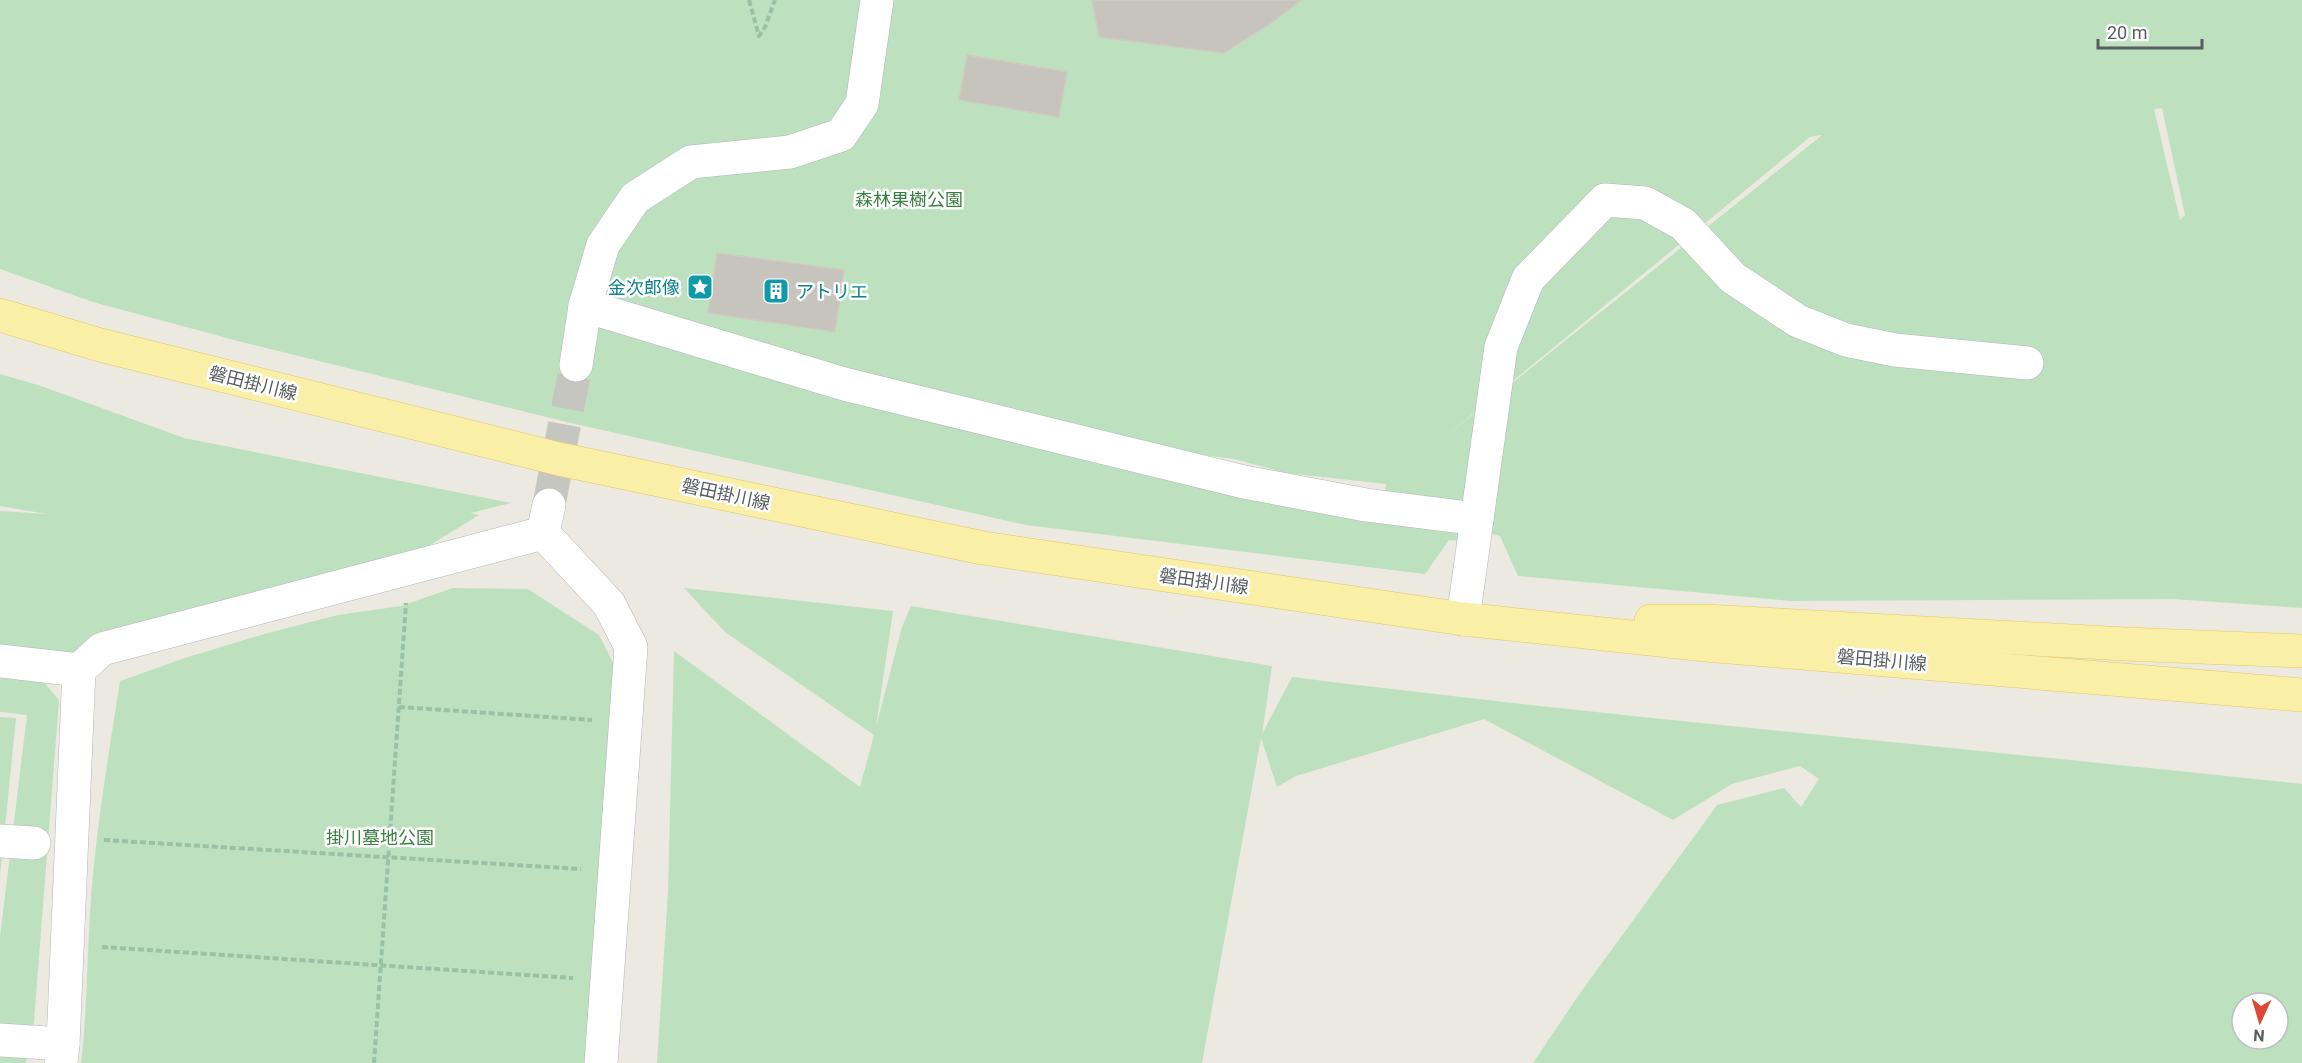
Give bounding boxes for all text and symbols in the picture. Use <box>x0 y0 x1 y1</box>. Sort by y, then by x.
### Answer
scale bar <box>2098 12 2202 50</box>
text: 20 m <box>2107 22 2147 43</box>
park label: 森林果樹公園 <box>855 189 963 210</box>
place icon: 金次郎像 <box>685 272 715 302</box>
building icon: アトリエ <box>761 276 791 306</box>
place label: 金次郎像 <box>608 277 680 298</box>
place label: アトリエ <box>796 281 868 302</box>
street label: 磐田掛川線 <box>207 362 299 404</box>
street label: 磐田掛川線 <box>680 474 772 514</box>
street label: 磐田掛川線 <box>1158 564 1250 598</box>
street label: 磐田掛川線 <box>1836 646 1928 674</box>
park label: 掛川墓地公園 <box>326 827 434 848</box>
north arrow <box>2230 991 2290 1051</box>
text: N <box>2253 1026 2265 1045</box>

